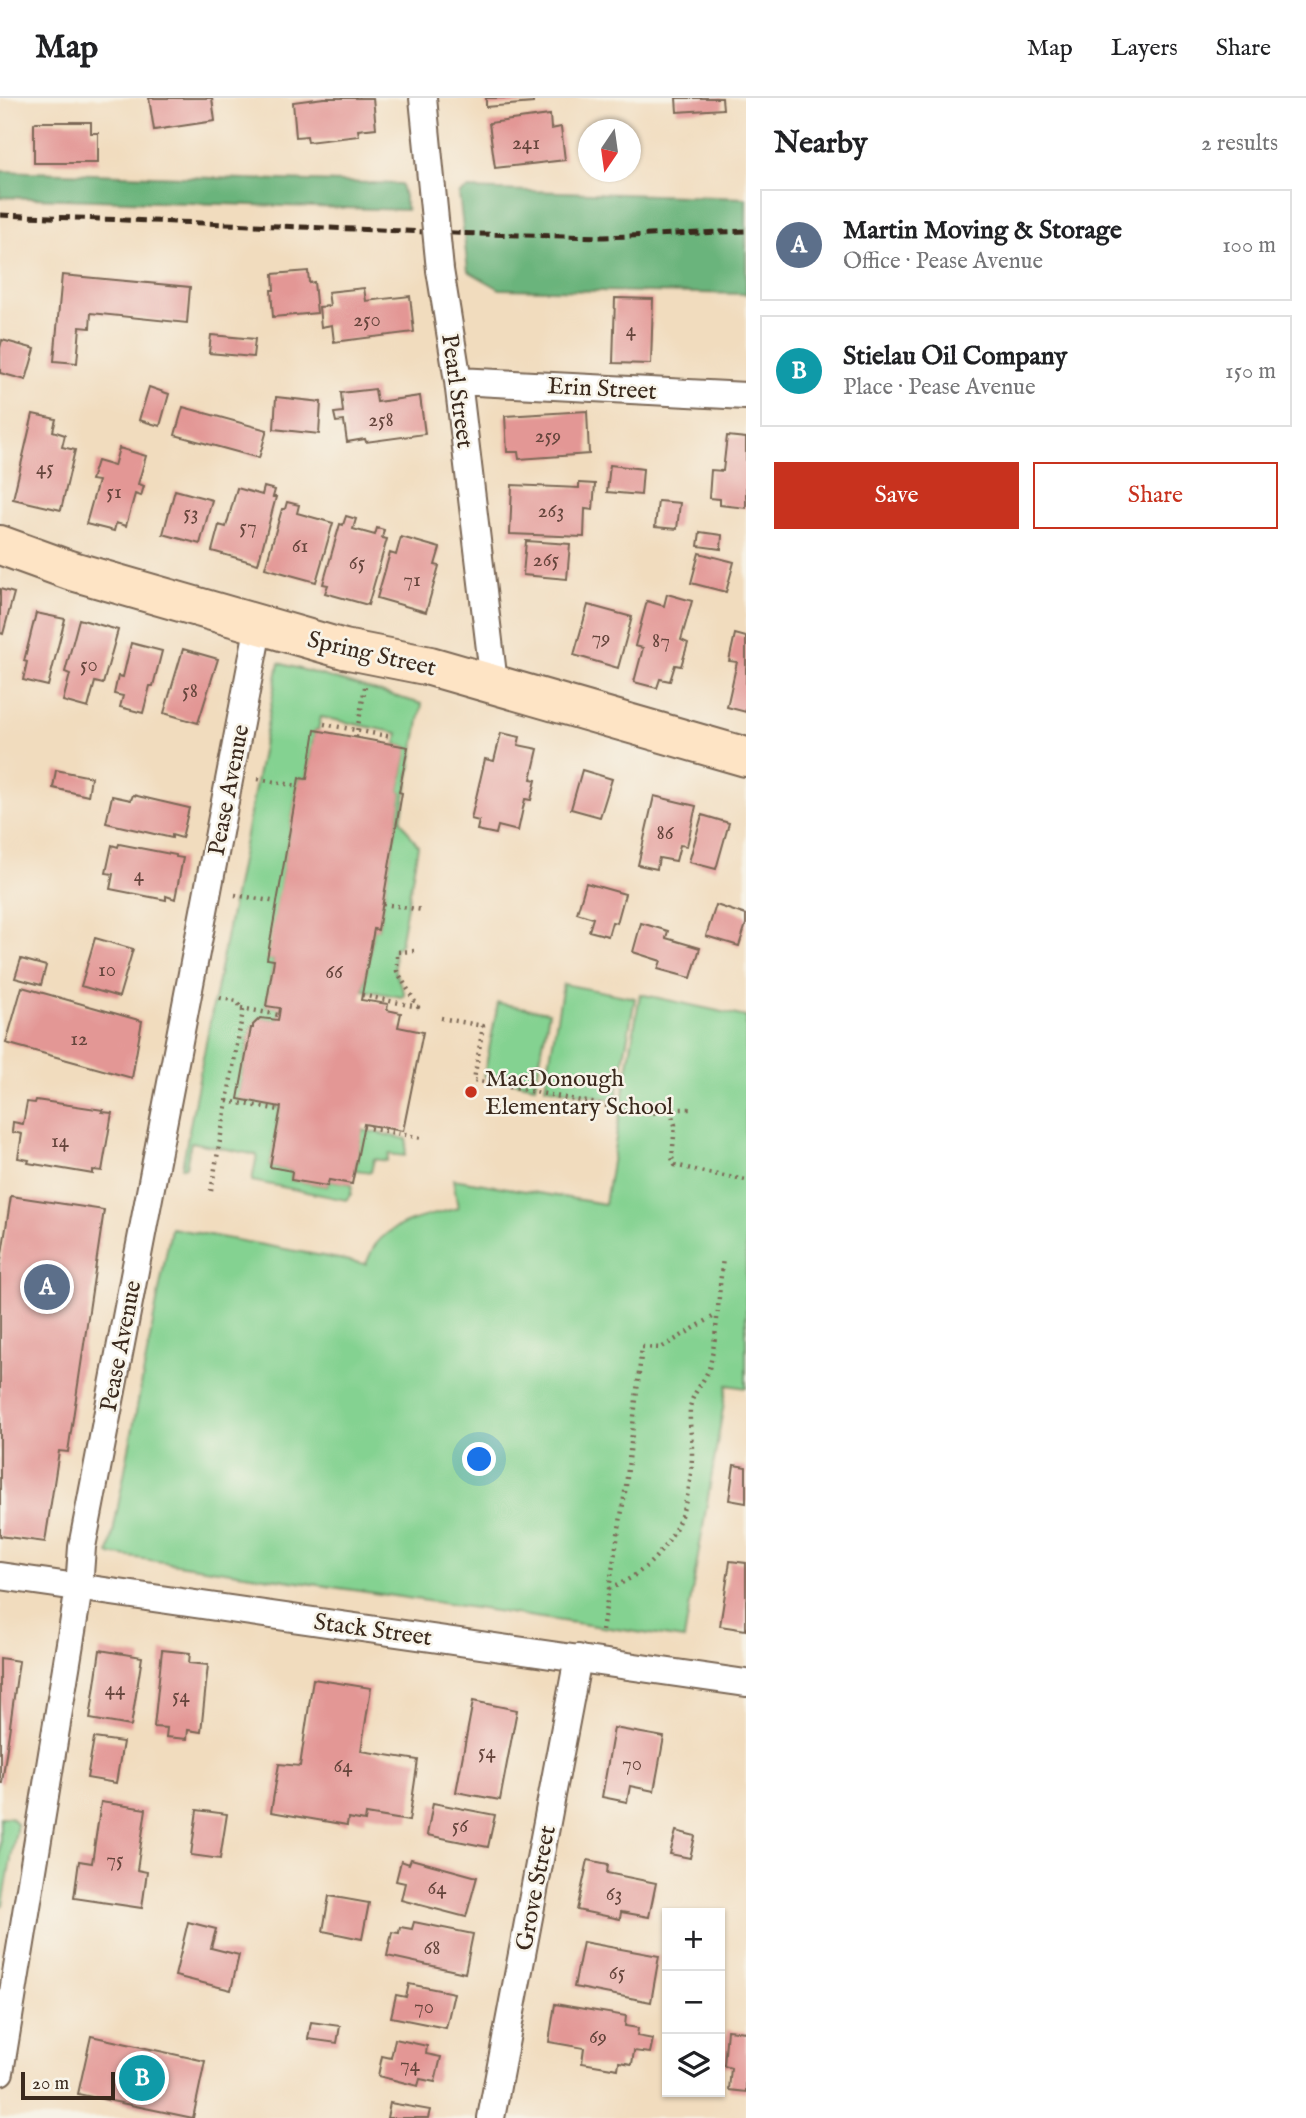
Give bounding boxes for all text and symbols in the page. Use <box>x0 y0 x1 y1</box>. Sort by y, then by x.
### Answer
text: Map <box>35 27 98 69</box>
text: Map <box>1027 33 1073 64</box>
text: Layers <box>1111 33 1178 64</box>
text: Share <box>1216 33 1271 64</box>
north arrow <box>578 119 641 182</box>
text: Nearby <box>774 125 867 163</box>
text: 2 results <box>1201 129 1278 158</box>
house number: 241 <box>512 130 540 157</box>
text: Martin Moving & Storage <box>843 214 1122 247</box>
text: A <box>791 231 807 260</box>
text: 100 m <box>1222 231 1276 260</box>
text: Office · Pease Avenue <box>843 247 1043 276</box>
house number: 250 <box>353 307 381 334</box>
house number: 4 <box>626 317 637 344</box>
street label: Pearl Street <box>433 332 480 450</box>
text: Stielau Oil Company <box>843 340 1067 373</box>
text: B <box>791 357 807 386</box>
text: 150 m <box>1225 357 1276 386</box>
street label: Erin Street <box>546 371 657 408</box>
text: Place · Pease Avenue <box>843 373 1036 402</box>
house number: 258 <box>368 407 394 434</box>
house number: 259 <box>535 423 561 450</box>
house number: 45 <box>36 455 54 482</box>
button: Save <box>774 462 1019 529</box>
button: Share <box>1033 462 1278 529</box>
house number: 51 <box>106 479 122 506</box>
house number: 263 <box>538 498 564 525</box>
house number: 53 <box>183 500 199 527</box>
house number: 57 <box>239 514 257 541</box>
house number: 61 <box>292 533 308 560</box>
house number: 265 <box>533 547 560 574</box>
house number: 65 <box>349 550 366 577</box>
house number: 71 <box>403 567 421 594</box>
street label: Spring Street <box>304 625 439 684</box>
house number: 79 <box>592 625 611 652</box>
house number: 87 <box>652 628 670 655</box>
house number: 50 <box>80 652 98 679</box>
house number: 58 <box>182 678 198 705</box>
street label: Pease Avenue <box>202 722 257 859</box>
house number: 86 <box>656 820 675 847</box>
house number: 4 <box>134 862 145 889</box>
house number: 10 <box>98 957 116 984</box>
house number: 66 <box>325 959 344 986</box>
house number: 12 <box>70 1026 88 1053</box>
place label: MacDonough Elementary School <box>485 1064 674 1123</box>
marker: MacDonough Elementary School <box>463 1084 479 1100</box>
house number: 14 <box>51 1128 70 1155</box>
pin: A <box>24 1261 70 1313</box>
street label: Pease Avenue <box>94 1278 149 1415</box>
your location <box>462 1442 496 1476</box>
street label: Stack Street <box>312 1607 434 1654</box>
house number: 44 <box>105 1676 126 1703</box>
house number: 54 <box>172 1683 191 1710</box>
house number: 54 <box>478 1739 497 1766</box>
house number: 70 <box>622 1751 642 1778</box>
house number: 64 <box>333 1753 353 1780</box>
house number: 56 <box>452 1813 469 1840</box>
street label: Grove Street <box>509 1823 564 1954</box>
house number: 75 <box>106 1847 124 1874</box>
house number: 64 <box>427 1875 447 1902</box>
house number: 63 <box>606 1881 622 1908</box>
map controls <box>662 1908 725 2097</box>
button: + <box>662 1908 725 1971</box>
house number: 68 <box>423 1935 441 1962</box>
house number: 65 <box>609 1960 626 1987</box>
button: − <box>662 1971 725 2034</box>
house number: 70 <box>414 1994 434 2021</box>
house number: 69 <box>589 2024 607 2051</box>
button: layers <box>662 2034 725 2097</box>
pin: B <box>119 2052 165 2104</box>
house number: 74 <box>400 2052 421 2079</box>
scale bar <box>21 2069 116 2101</box>
text: 20 m <box>32 2072 69 2096</box>

